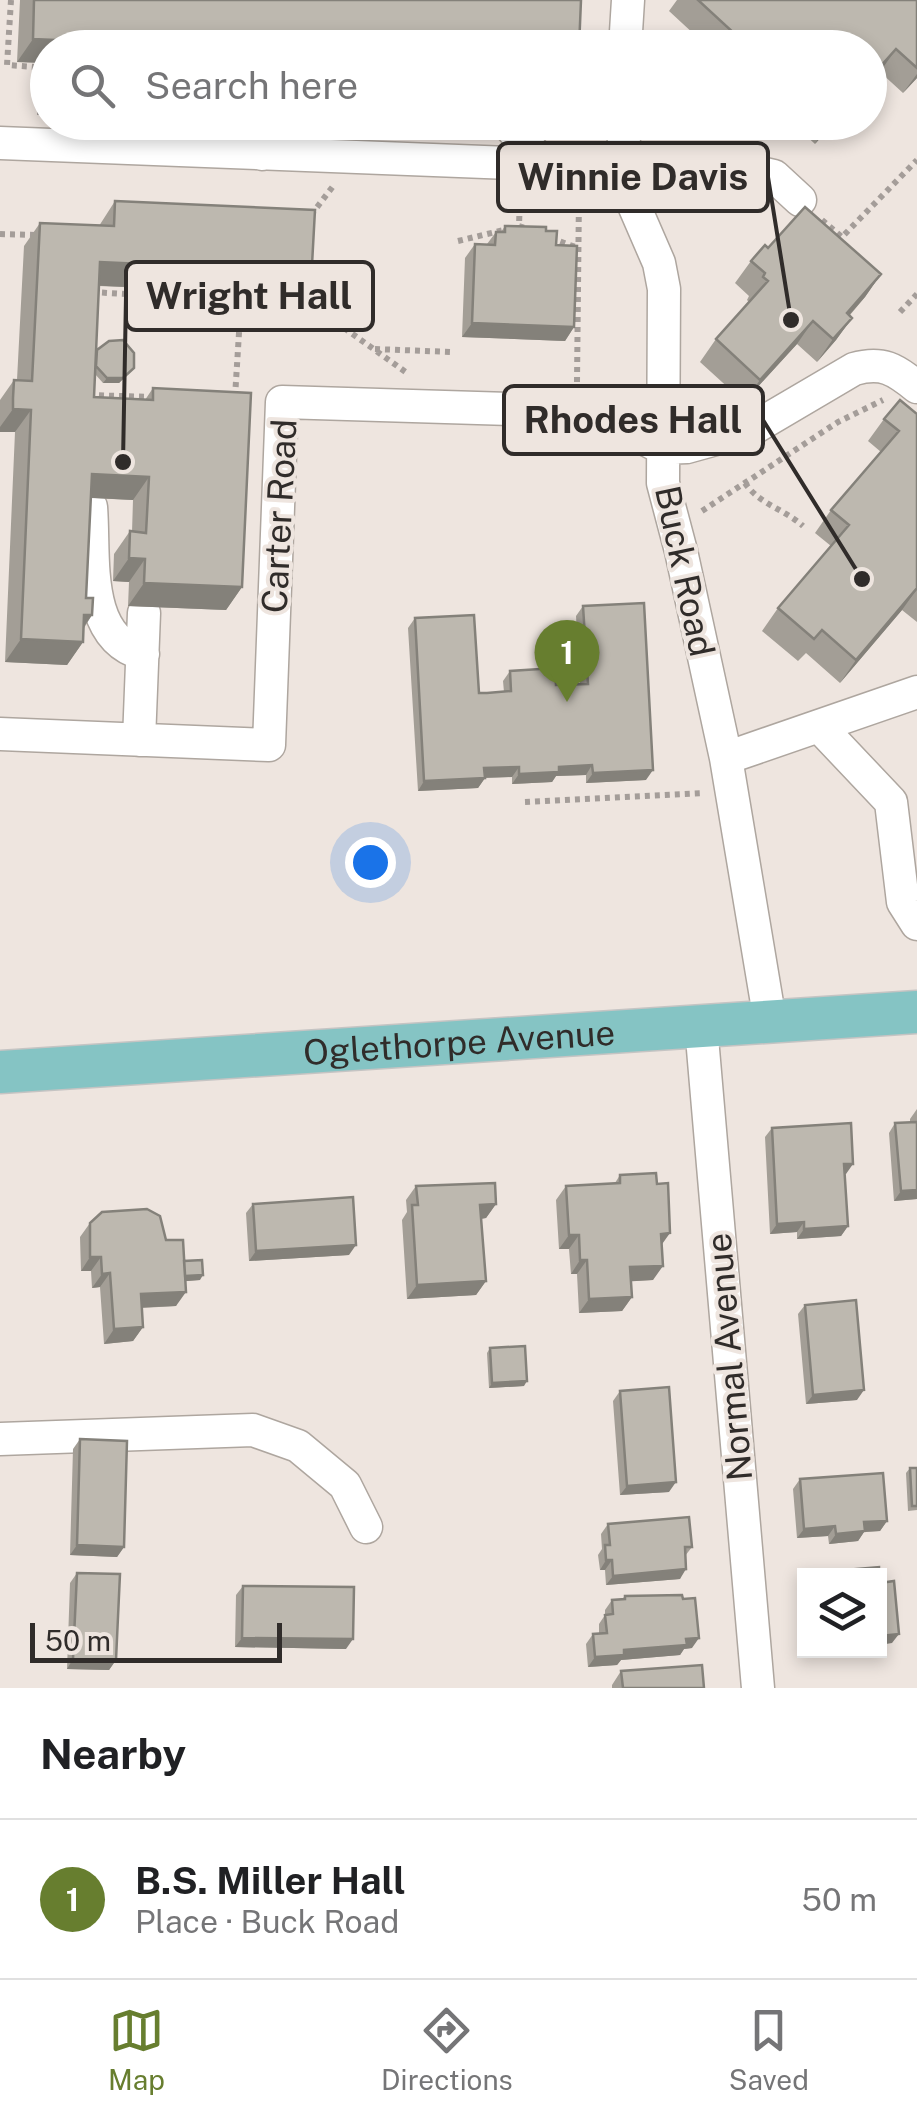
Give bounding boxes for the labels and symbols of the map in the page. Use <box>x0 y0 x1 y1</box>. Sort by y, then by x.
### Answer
callout: Winnie Davis <box>498 143 768 211</box>
text: Winnie Davis <box>518 154 748 199</box>
callout: Wright Hall <box>126 262 373 330</box>
text: Wright Hall <box>145 273 353 318</box>
callout: Rhodes Hall <box>504 386 763 454</box>
text: Rhodes Hall <box>523 397 743 442</box>
street label: Carter Road <box>253 418 305 614</box>
street label: Buck Road <box>647 482 723 660</box>
pin: 1 <box>534 620 600 702</box>
your location <box>345 837 396 888</box>
street label: Oglethorpe Avenue <box>302 1011 616 1073</box>
street label: Normal Avenue <box>698 1231 760 1483</box>
scale bar <box>30 1618 282 1662</box>

